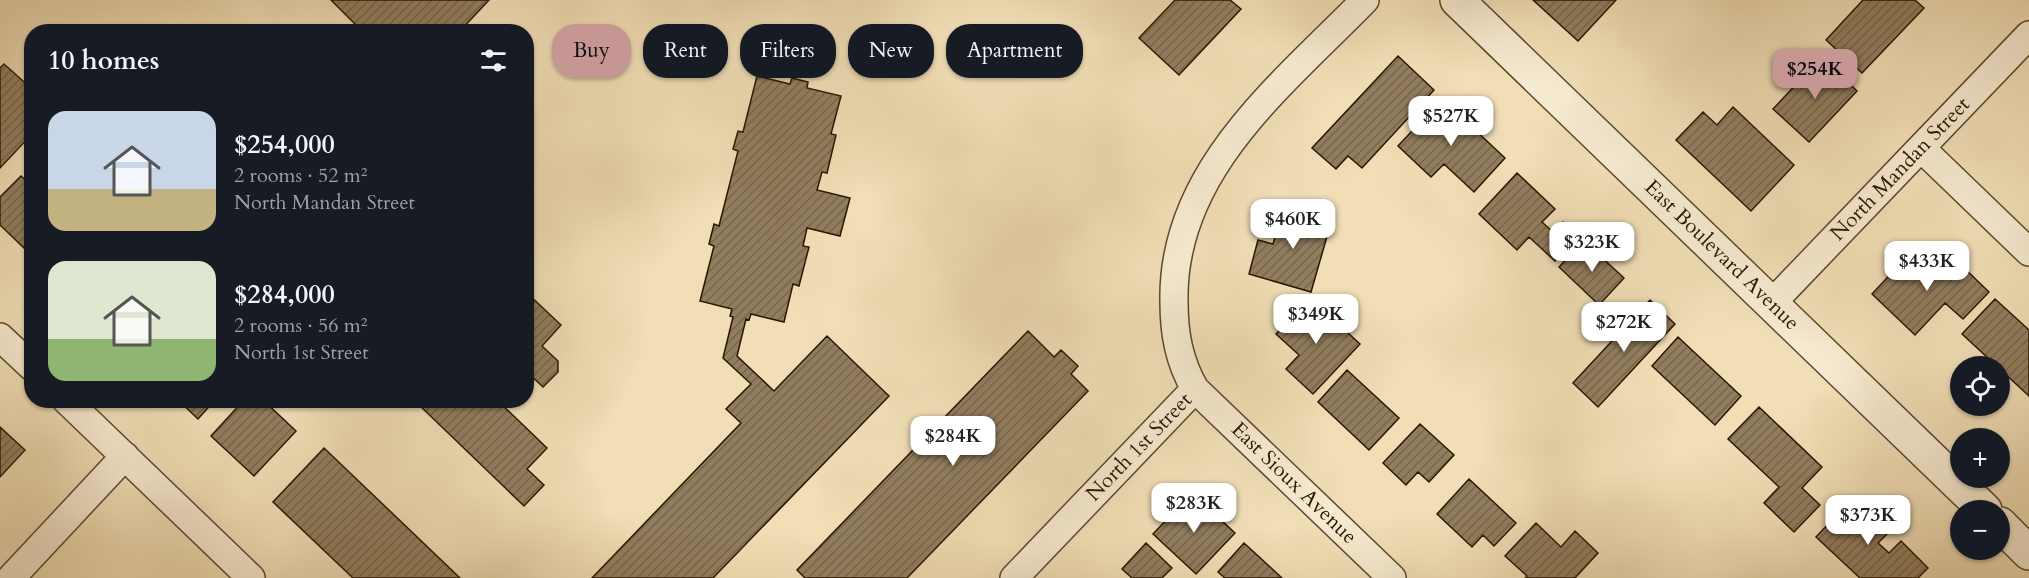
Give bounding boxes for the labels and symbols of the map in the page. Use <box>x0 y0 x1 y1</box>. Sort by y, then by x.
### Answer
pin: $254K <box>1773 49 1857 100</box>
street label: North Mandan Street <box>1824 90 1977 247</box>
pin: $527K <box>1409 96 1493 147</box>
street label: East Boulevard Avenue <box>1638 173 1806 337</box>
pin: $460K <box>1251 199 1335 250</box>
pin: $323K <box>1550 222 1634 273</box>
pin: $433K <box>1885 241 1969 292</box>
pin: $349K <box>1274 294 1358 345</box>
pin: $272K <box>1582 302 1666 353</box>
street label: North 1st Street <box>1079 386 1199 508</box>
street label: East Sioux Avenue <box>1225 415 1363 551</box>
pin: $284K <box>911 416 995 467</box>
pin: $283K <box>1152 483 1236 534</box>
pin: $373K <box>1826 495 1910 546</box>

